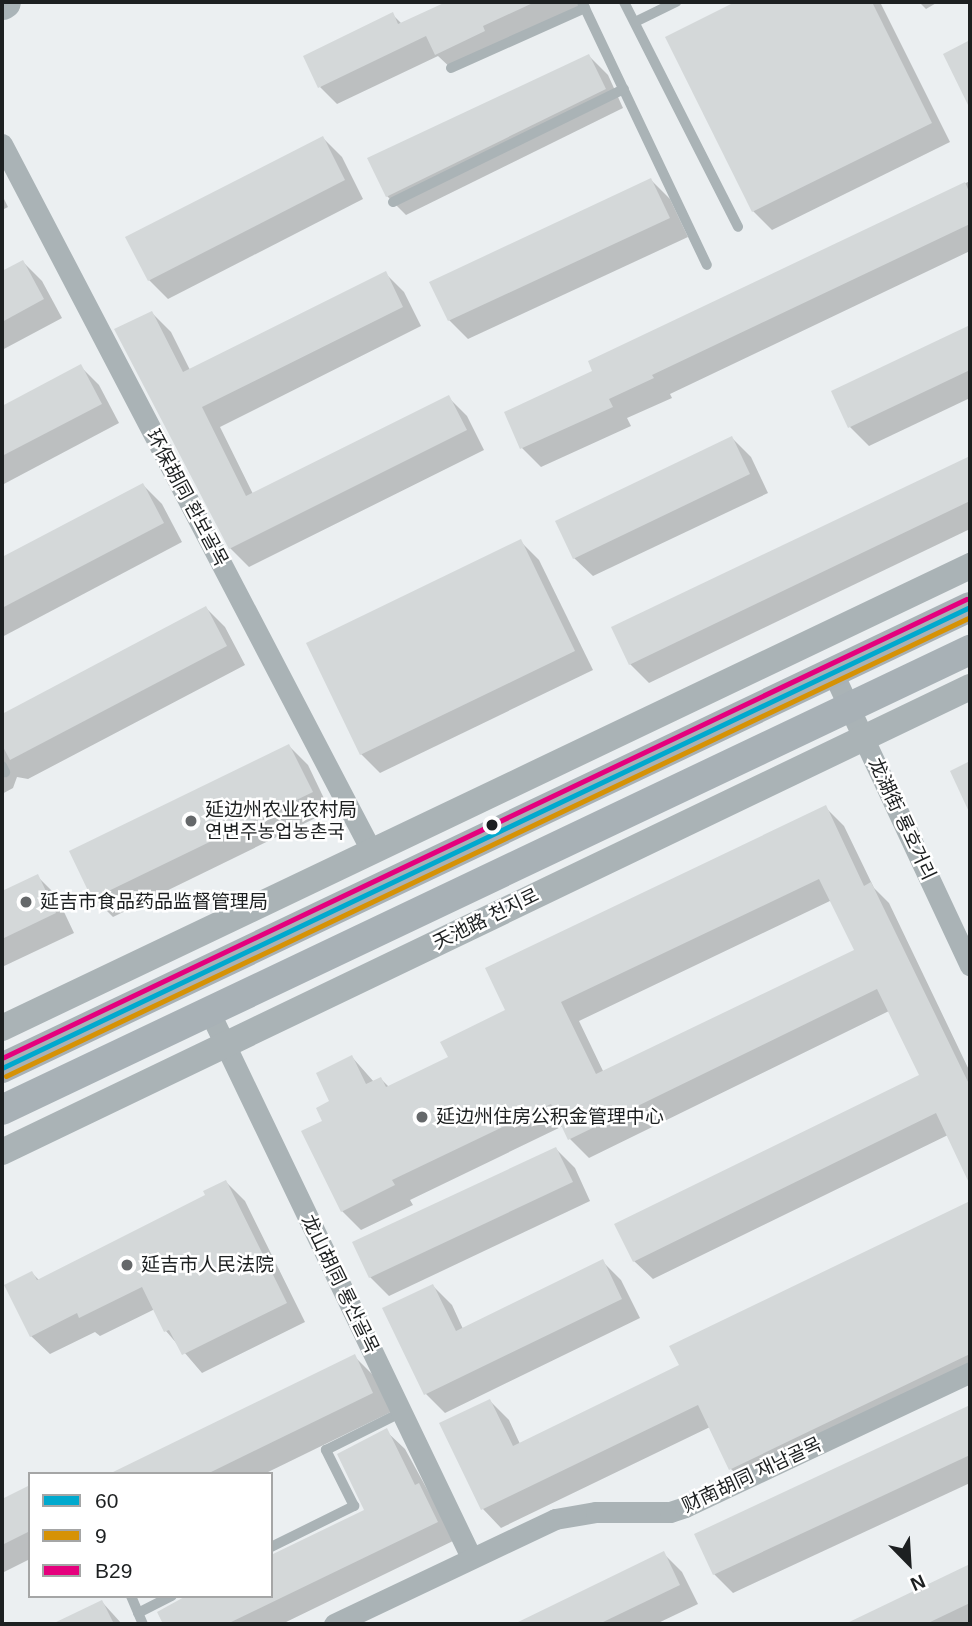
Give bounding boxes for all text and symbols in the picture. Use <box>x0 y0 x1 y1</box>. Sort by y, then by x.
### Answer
street label: 环保胡同 환보골목 <box>141 426 233 570</box>
street label: 龙湖街 룡호거리 <box>864 754 940 884</box>
place label: 延边州农业农村局 연변주농업농촌국 <box>205 799 357 843</box>
marker: 延边州农业农村局 연변주농업농촌국 <box>183 813 199 829</box>
unlabelled marker <box>485 818 499 832</box>
street label: 天池路 천지로 <box>429 884 543 954</box>
place label: 延吉市食品药品监督管理局 <box>40 891 268 913</box>
marker: 延吉市食品药品监督管理局 <box>18 894 34 910</box>
place label: 延边州住房公积金管理中心 <box>436 1106 664 1128</box>
marker: 延边州住房公积金管理中心 <box>414 1109 430 1125</box>
street label: 龙山胡同 룡산골목 <box>297 1211 383 1357</box>
place label: 延吉市人民法院 <box>141 1254 274 1276</box>
marker: 延吉市人民法院 <box>119 1257 135 1273</box>
street label: 财南胡同 재남골목 <box>679 1433 825 1517</box>
legend <box>28 1472 273 1598</box>
text: 60 <box>95 1489 118 1512</box>
text: 9 <box>95 1524 107 1547</box>
north arrow <box>874 1528 944 1598</box>
text: B29 <box>95 1559 132 1582</box>
text: N <box>907 1570 928 1595</box>

